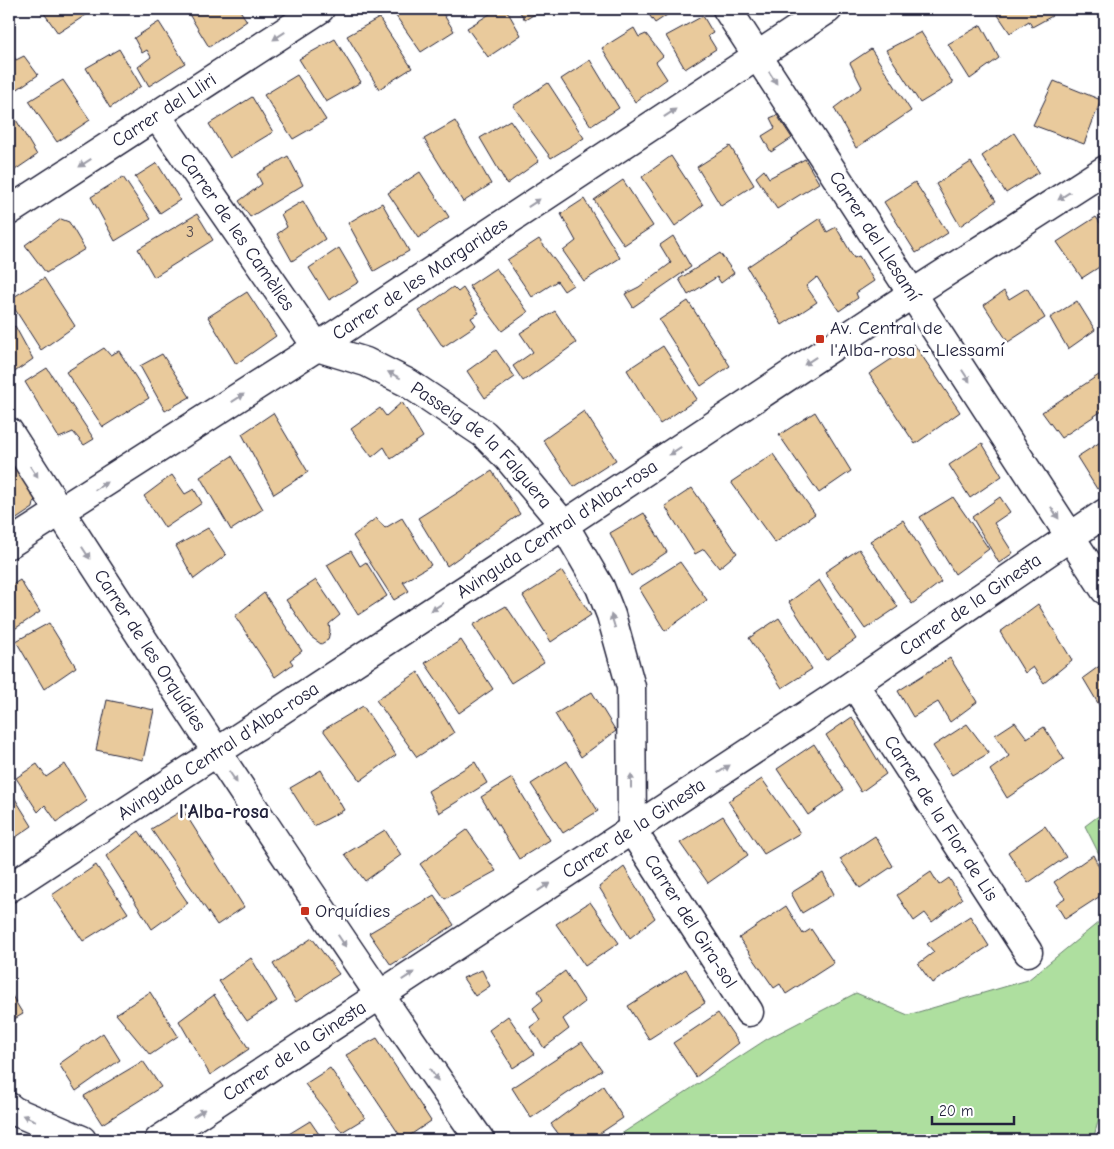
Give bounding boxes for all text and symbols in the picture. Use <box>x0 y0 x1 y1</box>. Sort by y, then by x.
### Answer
one-way arrow <box>273 31 286 40</box>
street label: Carrer del Lliri <box>108 68 220 152</box>
one-way arrow <box>768 72 778 85</box>
one-way arrow <box>663 108 677 118</box>
street label: Carrer de les Camèlies <box>175 149 299 315</box>
one-way arrow <box>78 158 91 167</box>
street label: Carrer del Llesamí <box>824 167 925 306</box>
one-way arrow <box>1058 192 1071 201</box>
one-way arrow <box>528 198 541 208</box>
street label: Carrer de les Margarides <box>328 213 512 345</box>
house number: 3 <box>186 223 194 241</box>
place label: Av. Central de l'Alba-rosa - Llessamí <box>830 317 1005 361</box>
marker: Av. Central de l'Alba-rosa - Llessamí <box>814 333 826 345</box>
one-way arrow <box>804 356 817 366</box>
one-way arrow <box>961 370 971 383</box>
one-way arrow <box>386 371 401 379</box>
street label: Passeig de la Falguera <box>407 377 556 513</box>
one-way arrow <box>231 393 244 403</box>
one-way arrow <box>668 446 682 456</box>
street label: Avinguda Central d'Alba-rosa <box>452 455 662 603</box>
one-way arrow <box>30 465 39 479</box>
one-way arrow <box>94 481 108 490</box>
one-way arrow <box>1050 506 1060 519</box>
one-way arrow <box>82 546 91 559</box>
street label: Carrer de la Ginesta <box>895 549 1045 661</box>
street label: Carrer de les Orquídies <box>89 565 211 736</box>
one-way arrow <box>430 603 444 612</box>
one-way arrow <box>608 614 616 629</box>
street label: Avinguda Central d'Alba-rosa <box>113 677 323 825</box>
street label: Carrer de la Flor de Lis <box>879 731 1003 905</box>
one-way arrow <box>718 765 731 774</box>
one-way arrow <box>228 770 238 783</box>
one-way arrow <box>627 773 635 789</box>
street label: Carrer de la Ginesta <box>558 774 710 883</box>
district label: l'Alba-rosa <box>179 800 269 823</box>
street label: Carrer del Gira-sol <box>640 850 742 992</box>
one-way arrow <box>538 882 551 892</box>
place label: Orquídies <box>315 900 390 922</box>
marker: Orquídies <box>299 905 311 917</box>
one-way arrow <box>337 934 347 948</box>
one-way arrow <box>401 971 415 980</box>
street label: Carrer de la Ginesta <box>219 996 370 1106</box>
one-way arrow <box>429 1068 439 1082</box>
scale bar <box>932 1094 1014 1126</box>
text: 20 m <box>939 1102 973 1120</box>
one-way arrow <box>193 1109 206 1118</box>
one-way arrow <box>22 1113 36 1121</box>

